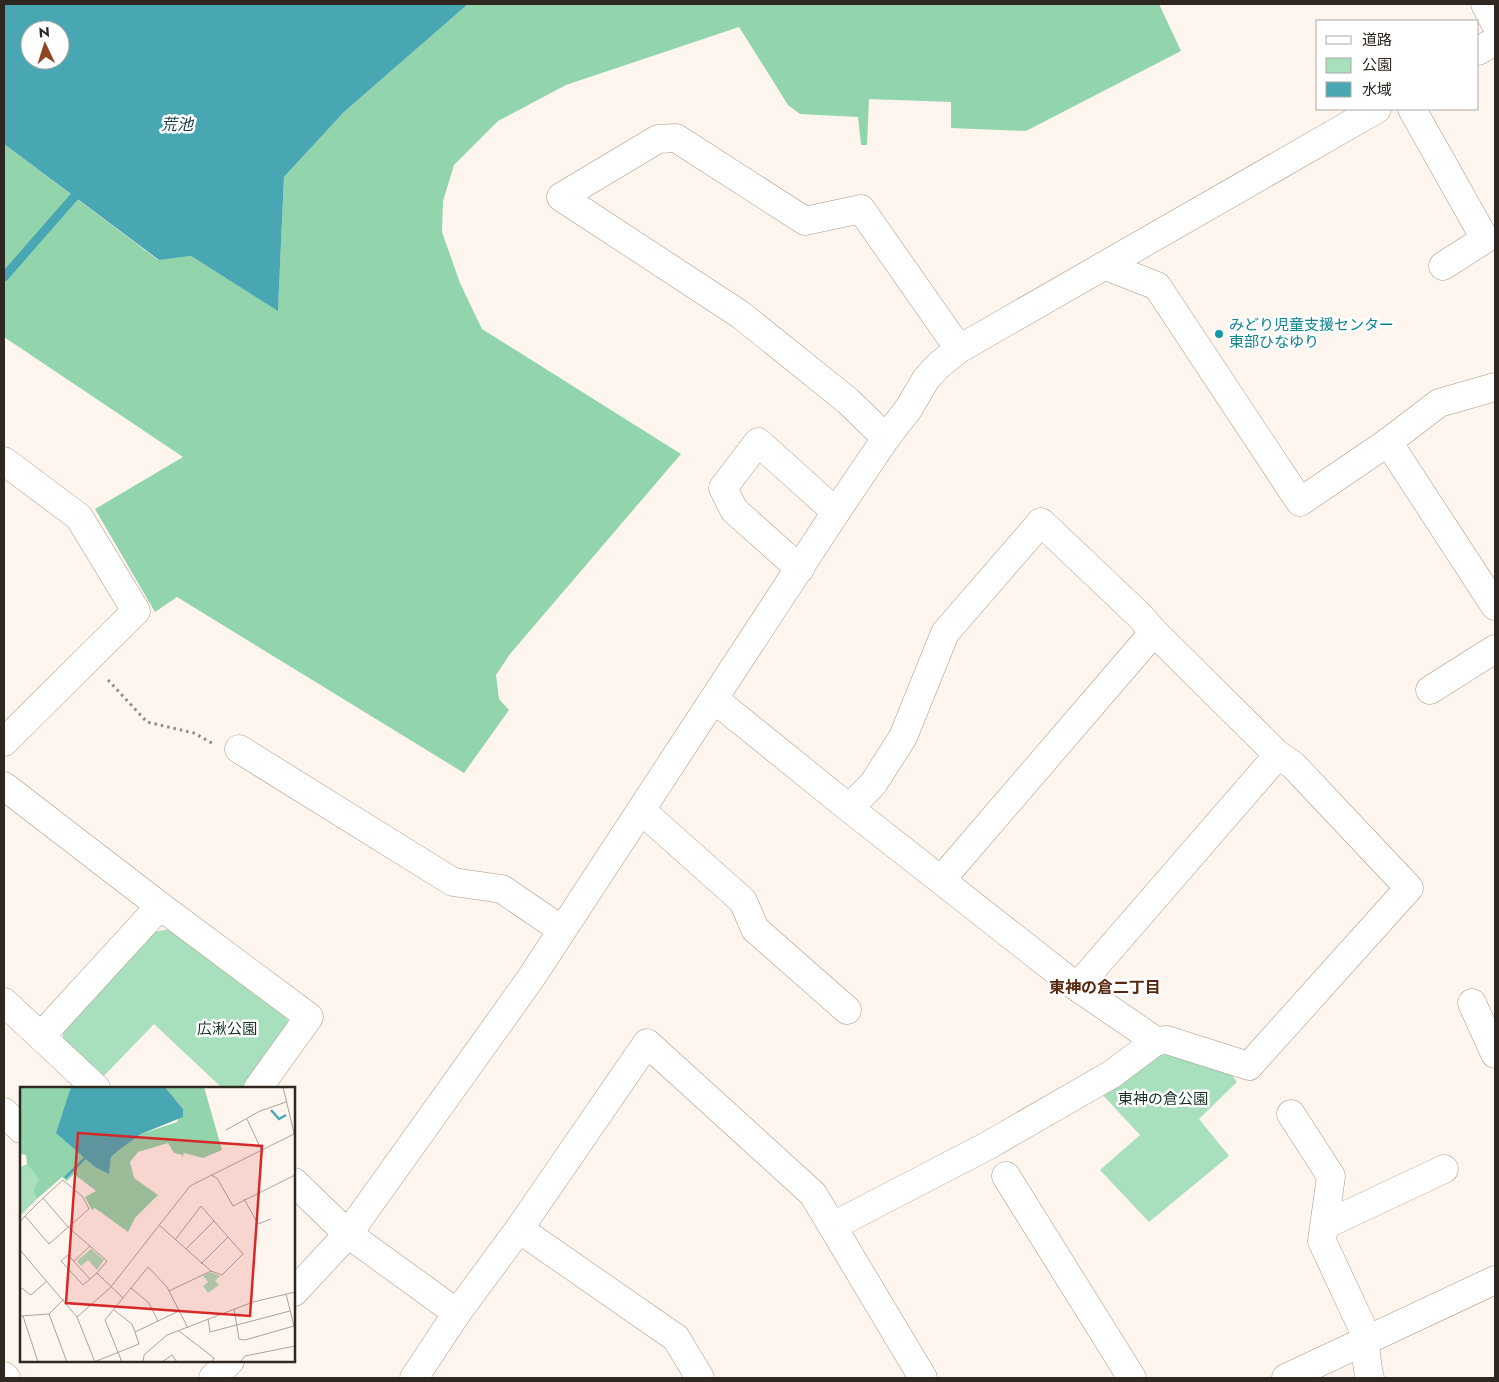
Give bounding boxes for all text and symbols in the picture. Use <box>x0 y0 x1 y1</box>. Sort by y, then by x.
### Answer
north arrow <box>20 20 70 70</box>
legend <box>1316 20 1479 110</box>
text: N <box>38 22 50 42</box>
text: 道路 <box>1362 29 1392 51</box>
text: 公園 <box>1362 54 1392 76</box>
text: 水域 <box>1362 79 1392 101</box>
water label: 荒池 <box>161 113 195 136</box>
place label: みどり児童支援センター 東部ひなゆり <box>1229 314 1394 353</box>
marker: みどり児童支援センター 東部ひなゆり <box>1213 328 1225 340</box>
district label: 東神の倉二丁目 <box>1049 976 1161 999</box>
park label: 広湫公園 <box>197 1018 257 1040</box>
inset map <box>20 1087 295 1362</box>
park label: 東神の倉公園 <box>1118 1088 1208 1110</box>

